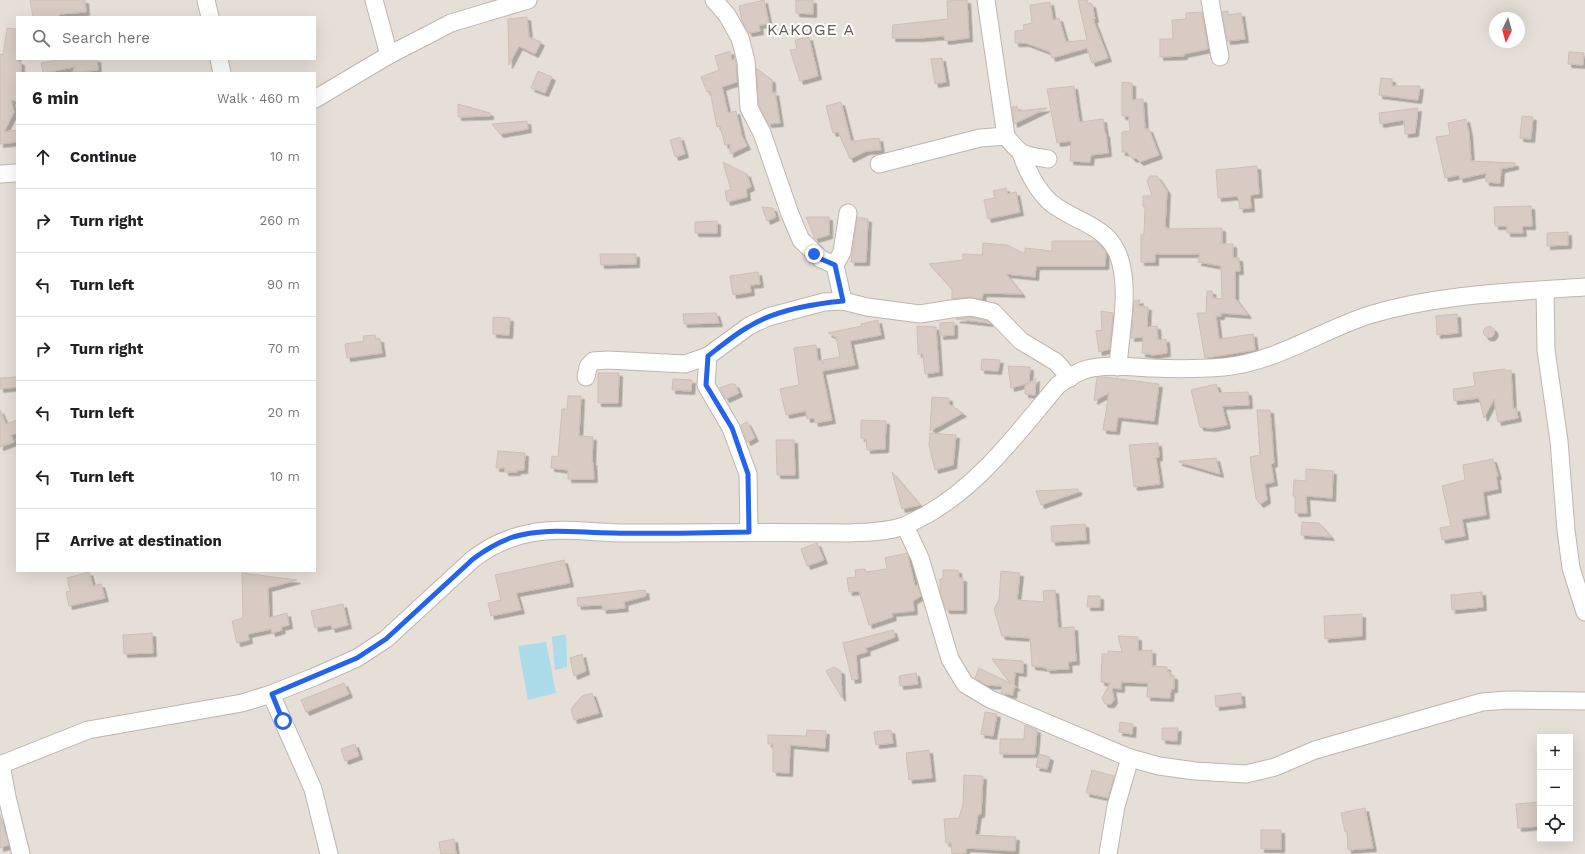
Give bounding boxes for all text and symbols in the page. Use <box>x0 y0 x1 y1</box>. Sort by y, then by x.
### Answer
north arrow <box>1489 12 1525 48</box>
search box <box>16 16 316 60</box>
district label: KAKOGE A <box>767 20 855 39</box>
icon: search <box>30 27 52 49</box>
text: Search here <box>62 29 150 47</box>
text: 6 min <box>32 88 79 108</box>
text: Walk · 460 m <box>217 91 300 106</box>
icon: ahead <box>32 146 54 168</box>
text: Continue <box>70 148 137 166</box>
text: 10 m <box>270 149 300 164</box>
icon: right <box>32 210 54 232</box>
text: Turn right <box>70 212 143 230</box>
text: 260 m <box>260 213 300 228</box>
route end <box>805 245 823 263</box>
icon: left <box>32 274 54 296</box>
text: Turn left <box>70 276 134 294</box>
text: 90 m <box>267 277 300 292</box>
icon: right <box>32 338 54 360</box>
text: Turn right <box>70 340 143 358</box>
text: 70 m <box>268 341 300 356</box>
icon: left <box>32 402 54 424</box>
text: Turn left <box>70 404 134 422</box>
text: 20 m <box>268 405 300 420</box>
icon: left <box>32 466 54 488</box>
text: Turn left <box>70 468 134 486</box>
text: 10 m <box>270 469 300 484</box>
icon: arrive <box>32 530 54 552</box>
text: Arrive at destination <box>70 532 222 550</box>
route start <box>274 712 292 730</box>
map controls <box>1537 734 1573 842</box>
button: + <box>1537 734 1573 770</box>
button: − <box>1537 770 1573 806</box>
button: locate <box>1537 806 1573 842</box>

